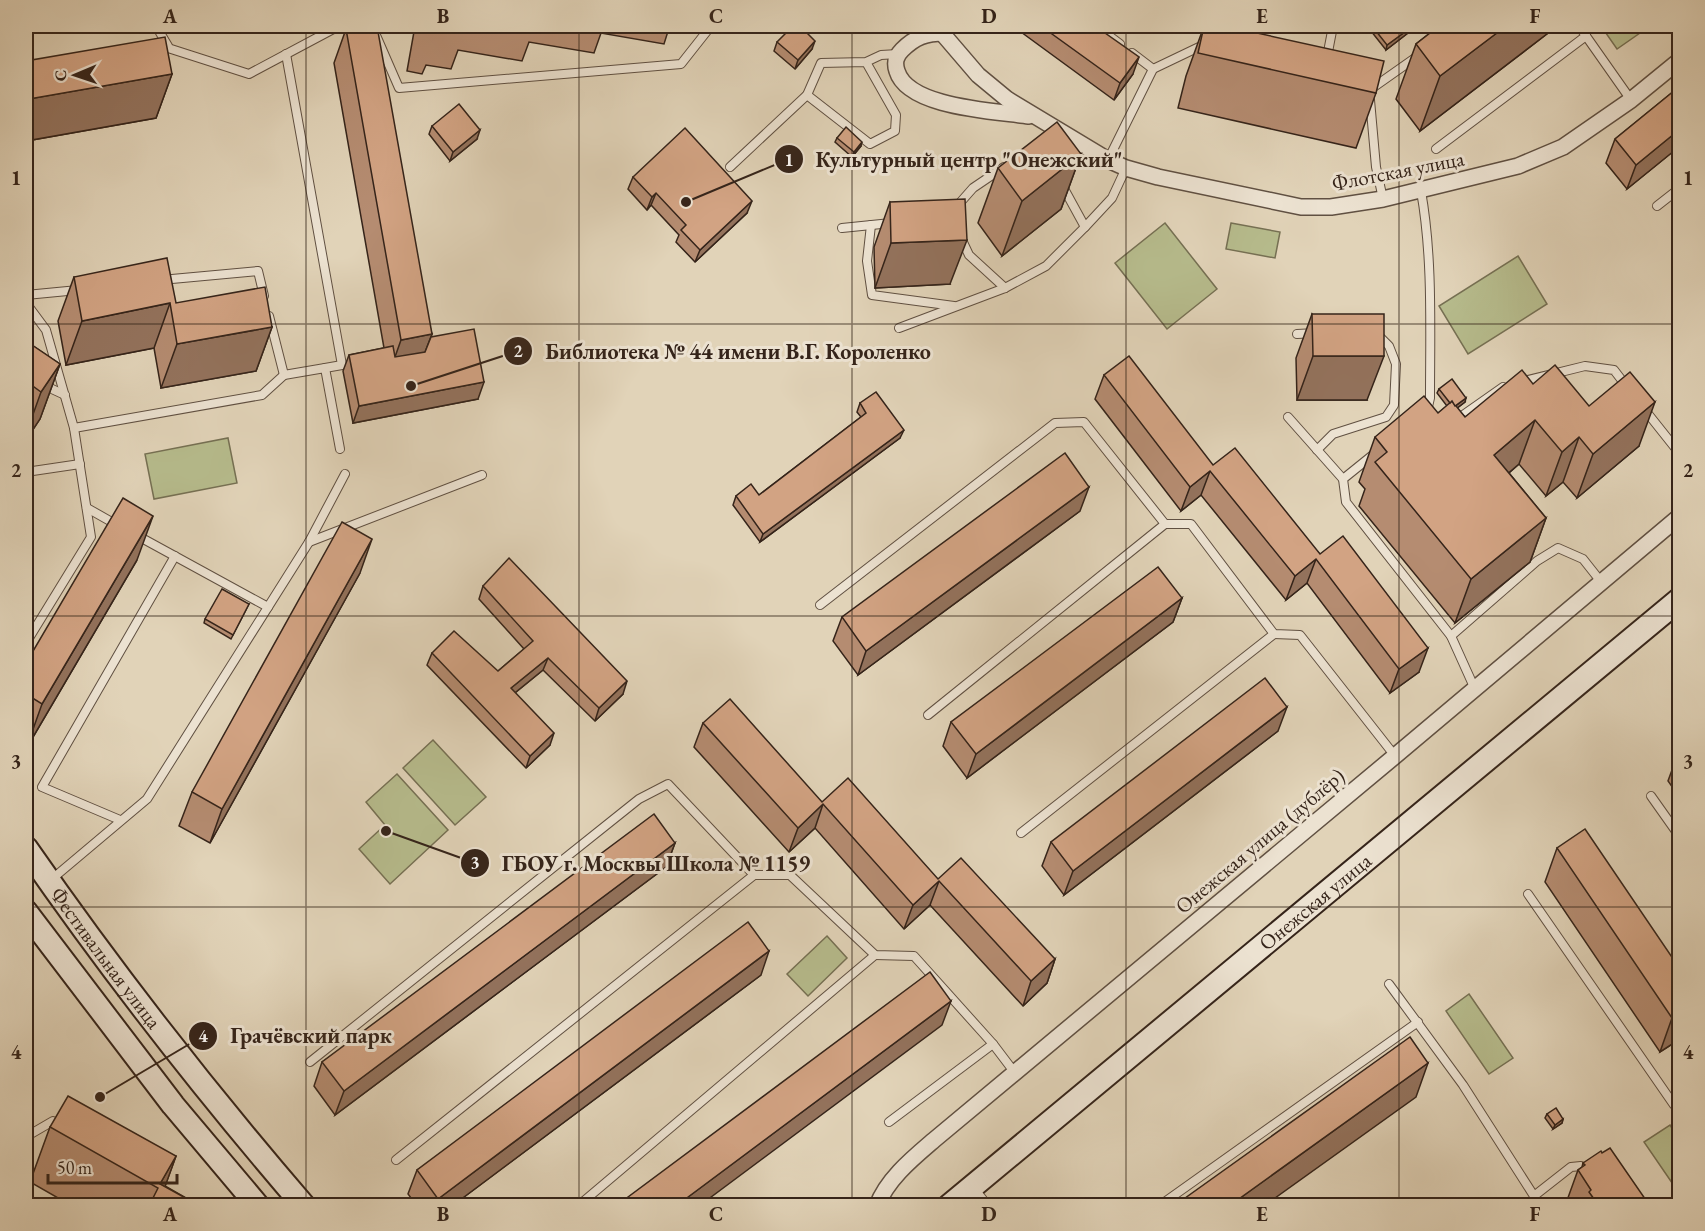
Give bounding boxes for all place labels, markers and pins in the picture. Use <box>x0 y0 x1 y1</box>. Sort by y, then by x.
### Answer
callout: Культурный центр "Онежский" <box>774 139 1135 179</box>
callout: Библиотека № 44 имени В.Г. Короленко <box>503 331 943 371</box>
callout: ГБОУ г. Москвы Школа № 1159 <box>460 843 822 883</box>
callout: Грачёвский парк <box>188 1016 403 1056</box>

